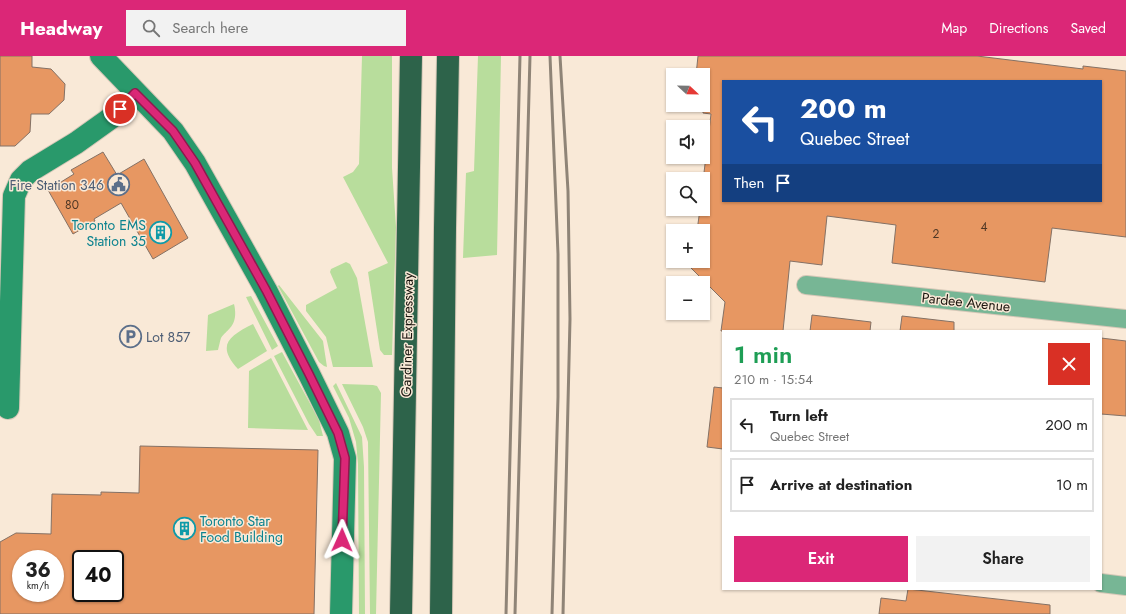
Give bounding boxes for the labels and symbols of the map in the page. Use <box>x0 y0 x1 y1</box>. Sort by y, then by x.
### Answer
north arrow <box>666 68 710 112</box>
pin <box>103 92 137 126</box>
public building icon: Fire Station 346 <box>106 172 132 198</box>
place label: Fire Station 346 <box>10 175 104 195</box>
house number: 80 <box>65 196 79 214</box>
place label: Toronto EMS Station 35 <box>72 215 146 251</box>
house number: 4 <box>981 218 988 236</box>
building icon: Toronto EMS Station 35 <box>148 220 174 246</box>
house number: 2 <box>933 225 940 243</box>
street label: Gardiner Expressway <box>396 272 418 397</box>
street label: Pardee Avenue <box>921 287 1011 317</box>
parking icon: Lot 857 <box>117 324 143 350</box>
place label: Lot 857 <box>146 327 191 347</box>
place label: Toronto Star Food Building <box>200 511 283 547</box>
building icon: Toronto Star Food Building <box>171 516 197 542</box>
position arrow <box>321 519 363 561</box>
speed limit sign: 40 <box>72 550 124 602</box>

